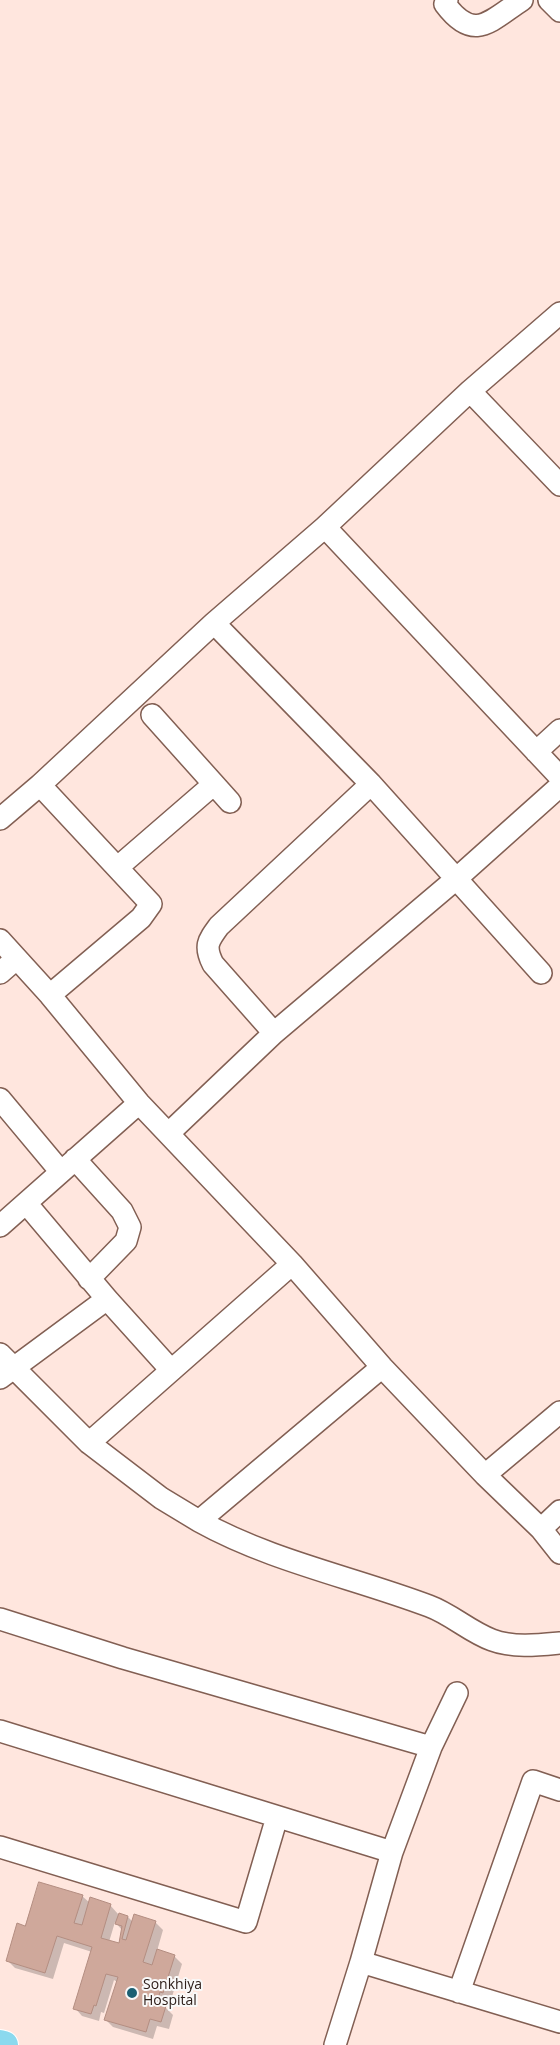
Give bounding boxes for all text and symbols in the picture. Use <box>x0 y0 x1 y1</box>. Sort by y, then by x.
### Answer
place label: Sonkhiya Hospital <box>143 1977 202 2010</box>
marker: Sonkhiya Hospital <box>125 1986 139 2000</box>

